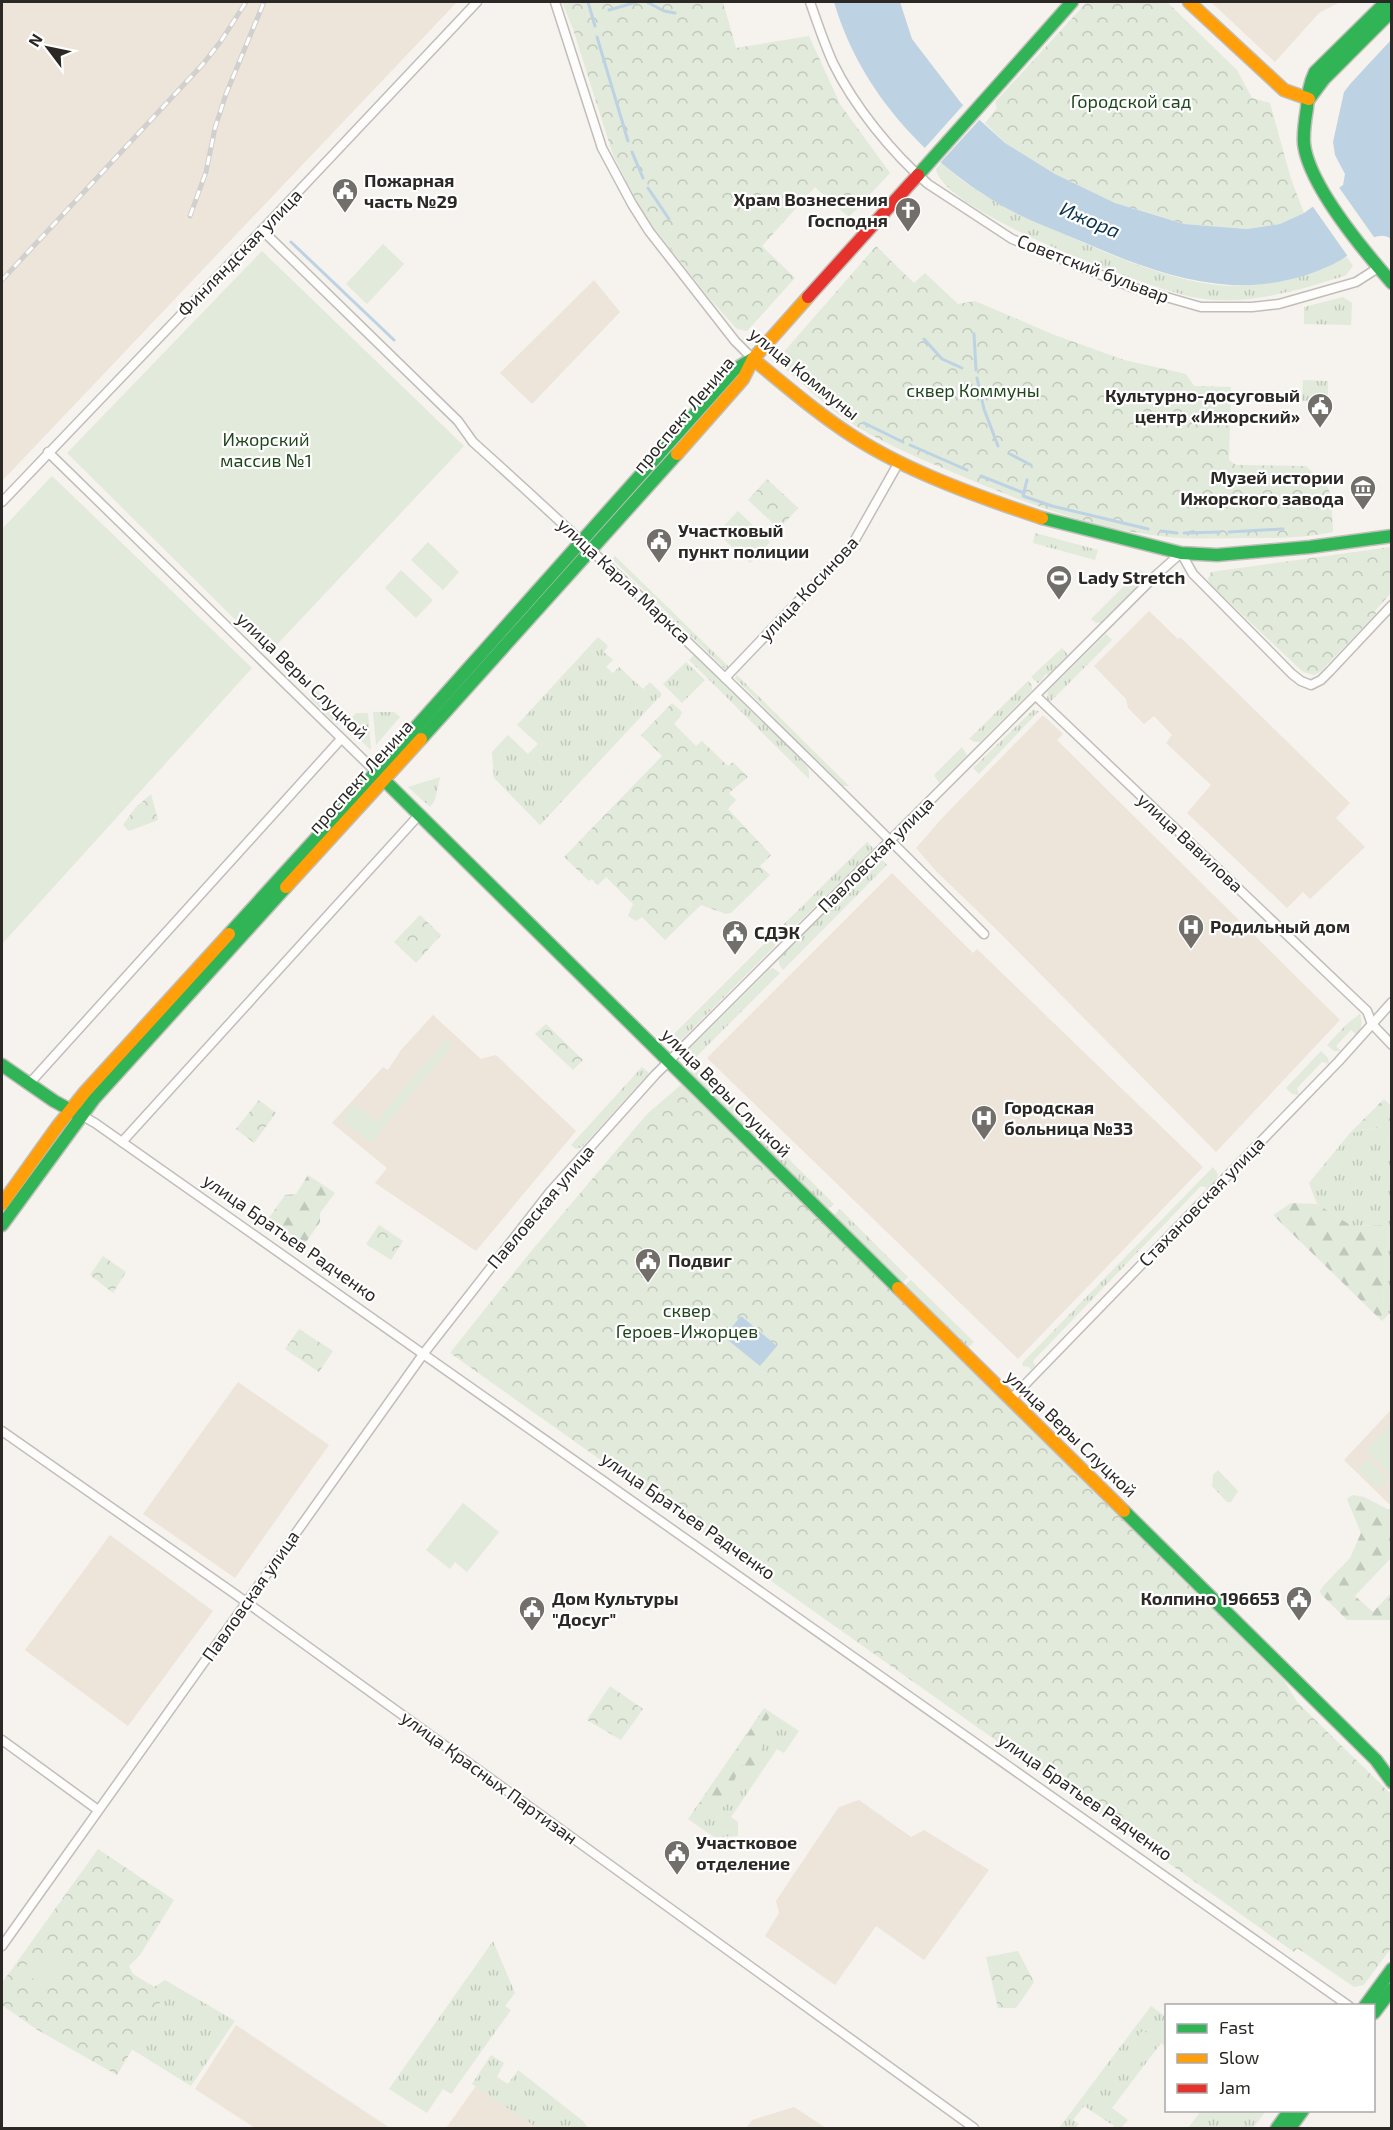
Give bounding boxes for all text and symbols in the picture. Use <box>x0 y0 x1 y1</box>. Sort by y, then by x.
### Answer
north arrow <box>18 18 78 78</box>
text: N <box>24 30 46 50</box>
park label: Городской сад <box>1071 90 1191 112</box>
place label: Пожарная часть №29 <box>364 169 458 212</box>
public building icon: Пожарная часть №29 <box>330 176 360 214</box>
street label: Финляндская улица <box>173 184 306 321</box>
place label: Храм Вознесения Господня <box>733 188 888 231</box>
church icon: Храм Вознесения Господня <box>893 195 923 233</box>
water label: Ижора <box>1057 196 1124 242</box>
street label: Советский бульвар <box>1014 229 1172 307</box>
street label: улица Коммуны <box>745 322 864 424</box>
street label: проспект Ленина <box>628 352 738 477</box>
park label: сквер Коммуны <box>906 379 1040 401</box>
place label: Культурно-досуговый центр «Ижорский» <box>1105 384 1300 427</box>
public building icon: Культурно-досуговый центр «Ижорский» <box>1305 391 1335 429</box>
park label: Ижорский массив №1 <box>220 428 312 471</box>
place label: Музей истории Ижорского завода <box>1180 466 1344 509</box>
museum icon: Музей истории Ижорского завода <box>1348 473 1378 511</box>
street label: улица Карла Маркса <box>553 513 696 648</box>
place label: Участковый пункт полиции <box>678 519 809 562</box>
public building icon: Участковый пункт полиции <box>644 526 674 564</box>
street label: улица Косинова <box>754 531 862 645</box>
sports icon: Lady Stretch <box>1044 563 1074 601</box>
place label: Lady Stretch <box>1078 566 1185 588</box>
street label: улица Веры Слуцкой <box>233 607 373 744</box>
street label: проспект Ленина <box>303 715 417 838</box>
street label: улица Вавилова <box>1133 788 1248 897</box>
street label: Павловская улица <box>813 792 938 917</box>
hospital icon: Родильный дом <box>1176 912 1206 950</box>
place label: Родильный дом <box>1210 915 1350 937</box>
public building icon: СДЭК <box>720 918 750 956</box>
place label: СДЭК <box>754 921 801 943</box>
street label: улица Веры Слуцкой <box>658 1023 796 1161</box>
place label: Городская больница №33 <box>1004 1096 1133 1139</box>
hospital icon: Городская больница №33 <box>969 1103 999 1141</box>
street label: Стахановская улица <box>1134 1132 1269 1271</box>
street label: Павловская улица <box>482 1140 598 1273</box>
street label: улица Братьев Радченко <box>199 1169 382 1306</box>
public building icon: Подвиг <box>633 1246 663 1284</box>
place label: Подвиг <box>668 1249 733 1271</box>
park label: сквер Героев-Ижорцев <box>616 1299 758 1342</box>
street label: улица Веры Слуцкой <box>1002 1365 1142 1502</box>
street label: улица Братьев Радченко <box>597 1447 780 1584</box>
street label: Павловская улица <box>197 1526 304 1665</box>
public building icon: Колпино 196653 <box>1284 1584 1314 1622</box>
place label: Дом Культуры "Досуг" <box>552 1587 678 1630</box>
place label: Колпино 196653 <box>1140 1587 1280 1609</box>
public building icon: Дом Культуры "Досуг" <box>517 1594 547 1632</box>
street label: улица Красных Партизан <box>397 1706 582 1849</box>
street label: улица Братьев Радченко <box>994 1728 1177 1865</box>
place label: Участковое отделение <box>696 1831 797 1874</box>
public building icon: Участковое отделение <box>662 1838 692 1876</box>
legend <box>1165 2004 1375 2112</box>
text: Fast <box>1219 2016 1254 2038</box>
text: Slow <box>1219 2046 1260 2068</box>
text: Jam <box>1219 2076 1251 2098</box>

